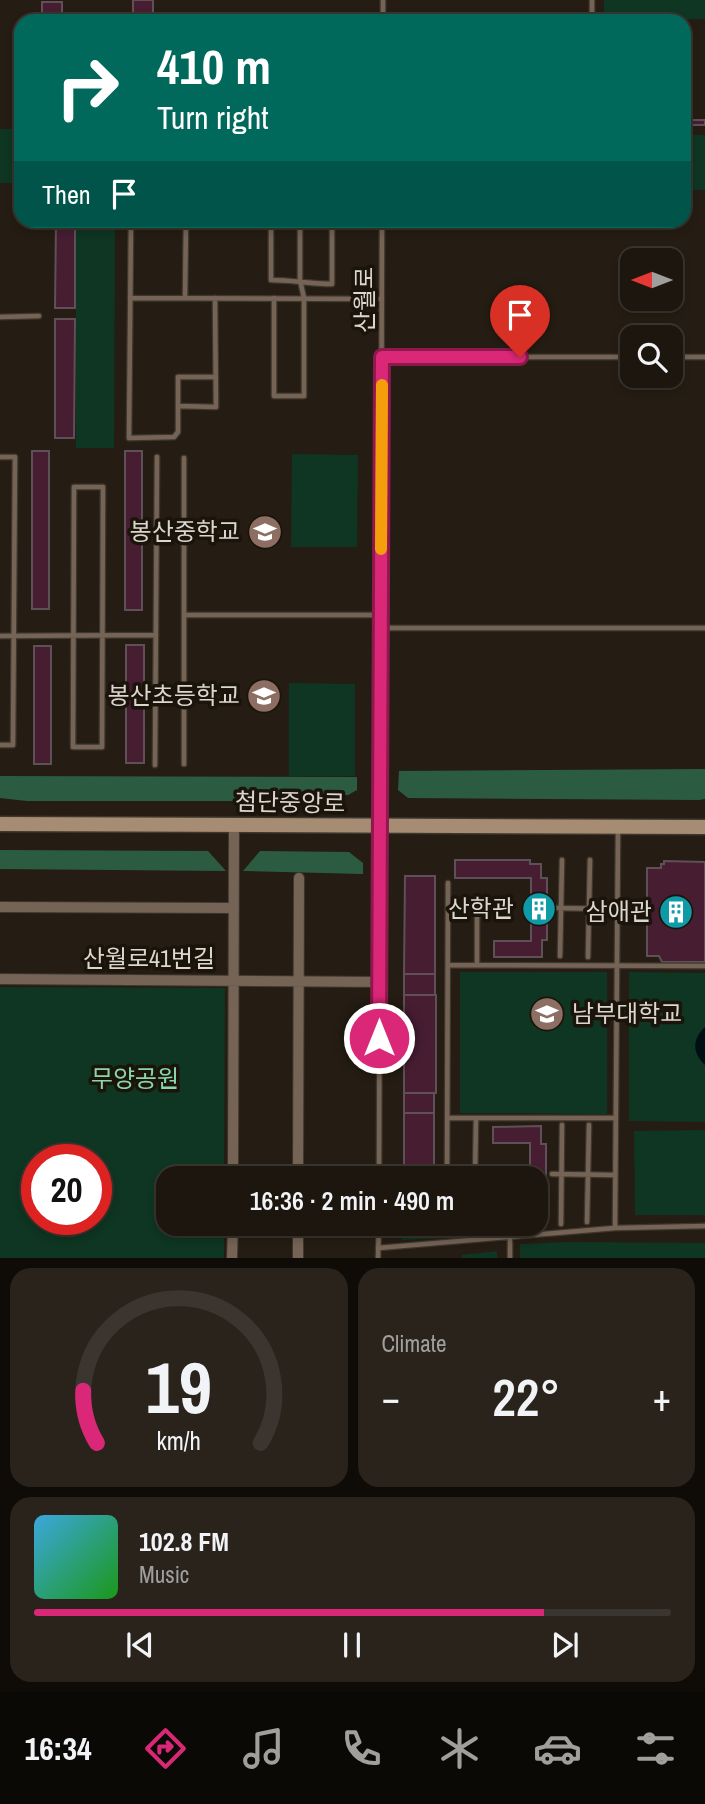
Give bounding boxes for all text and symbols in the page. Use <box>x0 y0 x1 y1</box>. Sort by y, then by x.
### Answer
text: 410 m <box>157 33 271 99</box>
icon: right <box>42 42 133 133</box>
text: Turn right <box>157 96 269 139</box>
icon: arrive <box>105 175 143 213</box>
text: Then <box>42 177 91 212</box>
north arrow <box>620 248 682 312</box>
map controls <box>620 248 683 388</box>
street label: 산월로 <box>348 267 380 333</box>
pin <box>490 285 550 357</box>
icon: arrive <box>501 296 539 334</box>
button: search <box>620 325 683 388</box>
school or university icon: 봉산중학교 <box>246 513 284 551</box>
place label: 봉산중학교 <box>130 515 240 547</box>
school or university icon: 봉산초등학교 <box>245 677 283 715</box>
place label: 봉산초등학교 <box>108 679 240 711</box>
street label: 첨단중앙로 <box>235 785 345 819</box>
building icon: 산학관 <box>520 890 558 928</box>
place label: 산학관 <box>448 892 514 924</box>
building icon: 삼애관 <box>657 893 695 931</box>
place label: 삼애관 <box>586 895 652 927</box>
street label: 산월로41번길 <box>83 942 215 974</box>
school or university icon: 남부대학교 <box>528 995 566 1033</box>
place label: 남부대학교 <box>572 997 682 1029</box>
position arrow <box>342 1001 416 1075</box>
park label: 무양공원 <box>91 1062 179 1094</box>
speed limit sign: 20 <box>21 1144 112 1235</box>
text: 16:36 · 2 min · 490 m <box>250 1183 454 1218</box>
text: Climate <box>382 1328 446 1359</box>
text: 19 <box>146 1339 212 1437</box>
text: 22° <box>492 1362 560 1432</box>
text: − <box>382 1372 400 1423</box>
text: + <box>653 1372 671 1423</box>
text: km/h <box>157 1424 201 1458</box>
text: 102.8 FM <box>139 1524 229 1559</box>
text: Music <box>139 1559 189 1590</box>
icon: previous <box>121 1626 159 1664</box>
icon: pause <box>333 1626 371 1664</box>
icon: next <box>546 1626 584 1664</box>
icon: directions <box>141 1724 190 1773</box>
icon: music <box>239 1724 288 1773</box>
icon: phone <box>337 1724 386 1773</box>
icon: climate <box>435 1724 484 1773</box>
icon: car <box>533 1724 582 1773</box>
icon: filters <box>631 1724 680 1773</box>
text: 16:34 <box>25 1727 92 1770</box>

